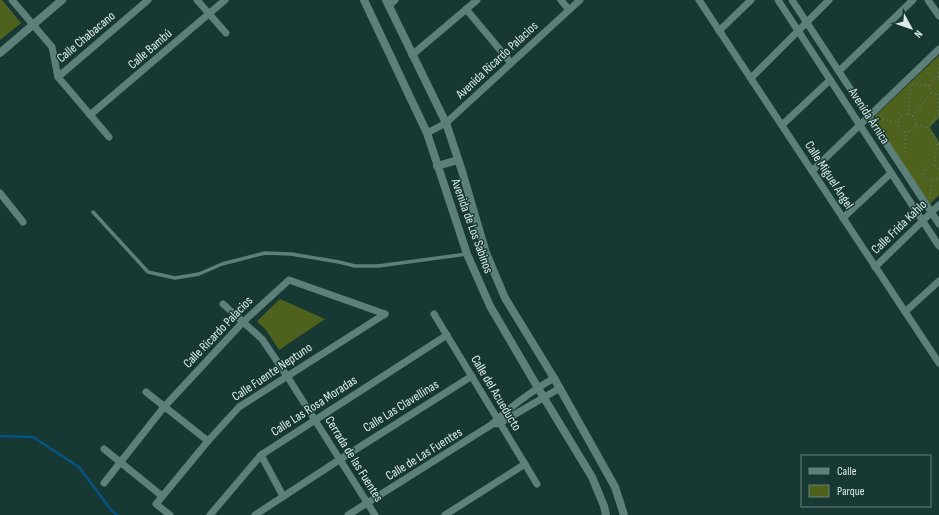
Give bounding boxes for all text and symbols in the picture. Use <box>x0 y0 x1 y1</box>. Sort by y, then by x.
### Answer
street label: Calle Chabacano <box>53 8 119 66</box>
north arrow <box>891 8 931 48</box>
street label: Avenida Ricardo Palacios <box>452 18 542 103</box>
street label: Calle Bambú <box>125 25 175 73</box>
text: N <box>911 28 925 41</box>
street label: Avenida Árnica <box>844 84 893 147</box>
street label: Calle Miguel Ángel <box>801 138 857 212</box>
street label: Avenida de Los Sabinos <box>447 176 497 276</box>
street label: Calle Frida Kahlo <box>868 197 930 257</box>
street label: Calle Ricardo Palacios <box>180 293 256 371</box>
street label: Calle Fuente Neptuno <box>229 339 315 405</box>
street label: Calle del Acueducto <box>467 352 525 434</box>
street label: Calle Las Rosa Moradas <box>268 372 360 440</box>
street label: Calle Las Clavellinas <box>360 376 442 436</box>
street label: Cerrada de las Fuentes <box>321 413 387 505</box>
street label: Calle de Las Fuentes <box>383 424 466 484</box>
legend <box>801 455 931 507</box>
text: Calle <box>837 464 857 479</box>
text: Parque <box>837 484 865 499</box>

